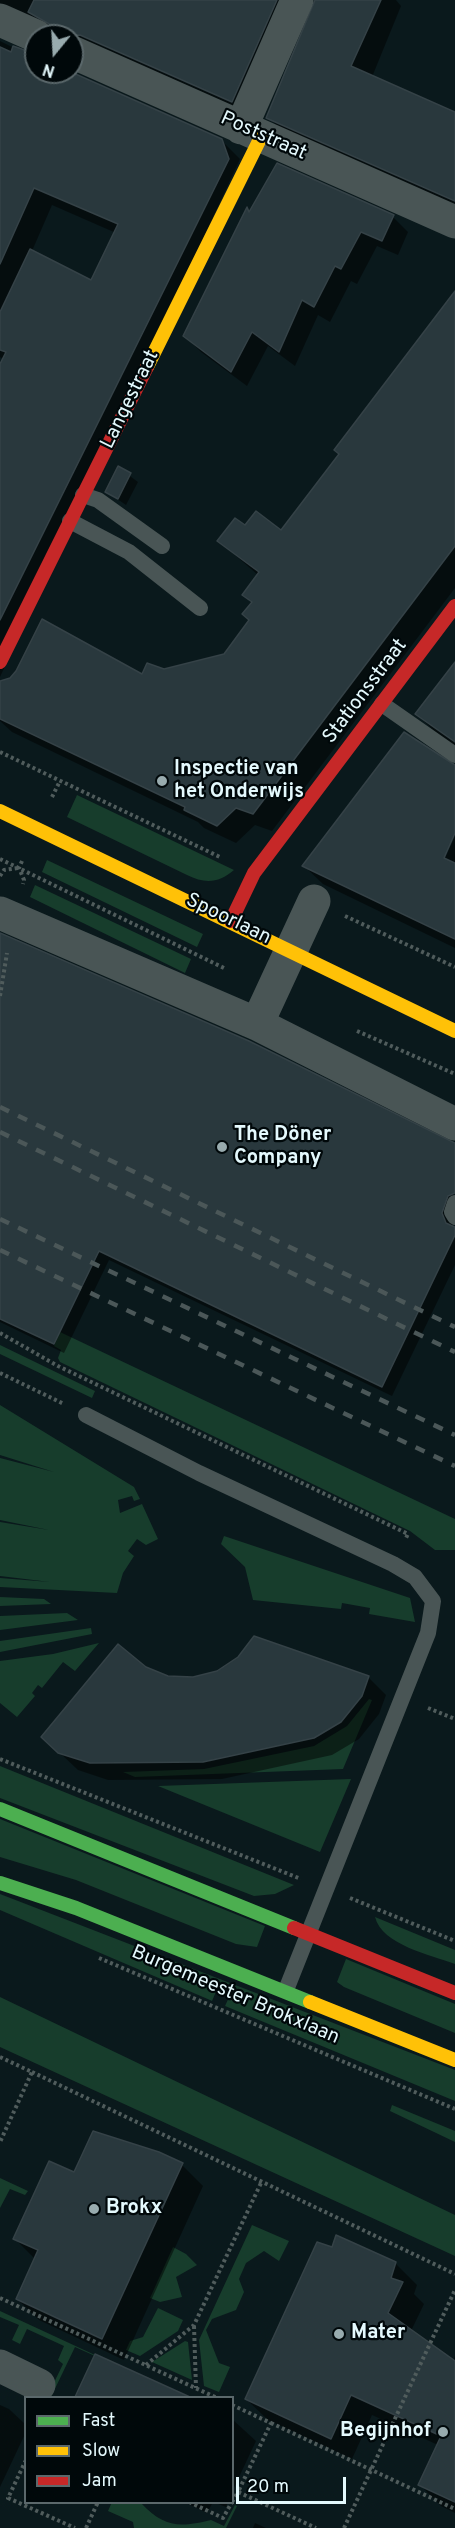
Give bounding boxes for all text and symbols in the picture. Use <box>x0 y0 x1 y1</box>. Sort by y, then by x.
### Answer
north arrow <box>24 24 84 84</box>
text: N <box>40 58 58 81</box>
street label: Poststraat <box>216 107 310 167</box>
street label: Langestraat <box>97 347 165 453</box>
street label: Stationsstraat <box>319 635 413 749</box>
place label: Inspectie van het Onderwijs <box>174 758 304 805</box>
marker: Inspectie van het Onderwijs <box>155 774 169 788</box>
street label: Spoorlaan <box>182 889 274 951</box>
place label: The Döner Company <box>234 1124 331 1171</box>
marker: The Döner Company <box>215 1140 229 1154</box>
street label: Burgemeester Brokxlaan <box>127 1941 343 2051</box>
place label: Brokx <box>106 2197 162 2221</box>
marker: Brokx <box>87 2202 101 2216</box>
place label: Mater <box>351 2322 405 2346</box>
marker: Mater <box>332 2327 346 2341</box>
legend <box>24 2396 234 2504</box>
text: Fast <box>82 2410 115 2433</box>
place label: Begijnhof <box>340 2420 431 2444</box>
marker: Begijnhof <box>436 2425 450 2439</box>
text: Slow <box>82 2440 120 2463</box>
scale bar <box>239 2465 348 2503</box>
text: Jam <box>82 2470 117 2493</box>
text: 20 m <box>247 2476 289 2499</box>

